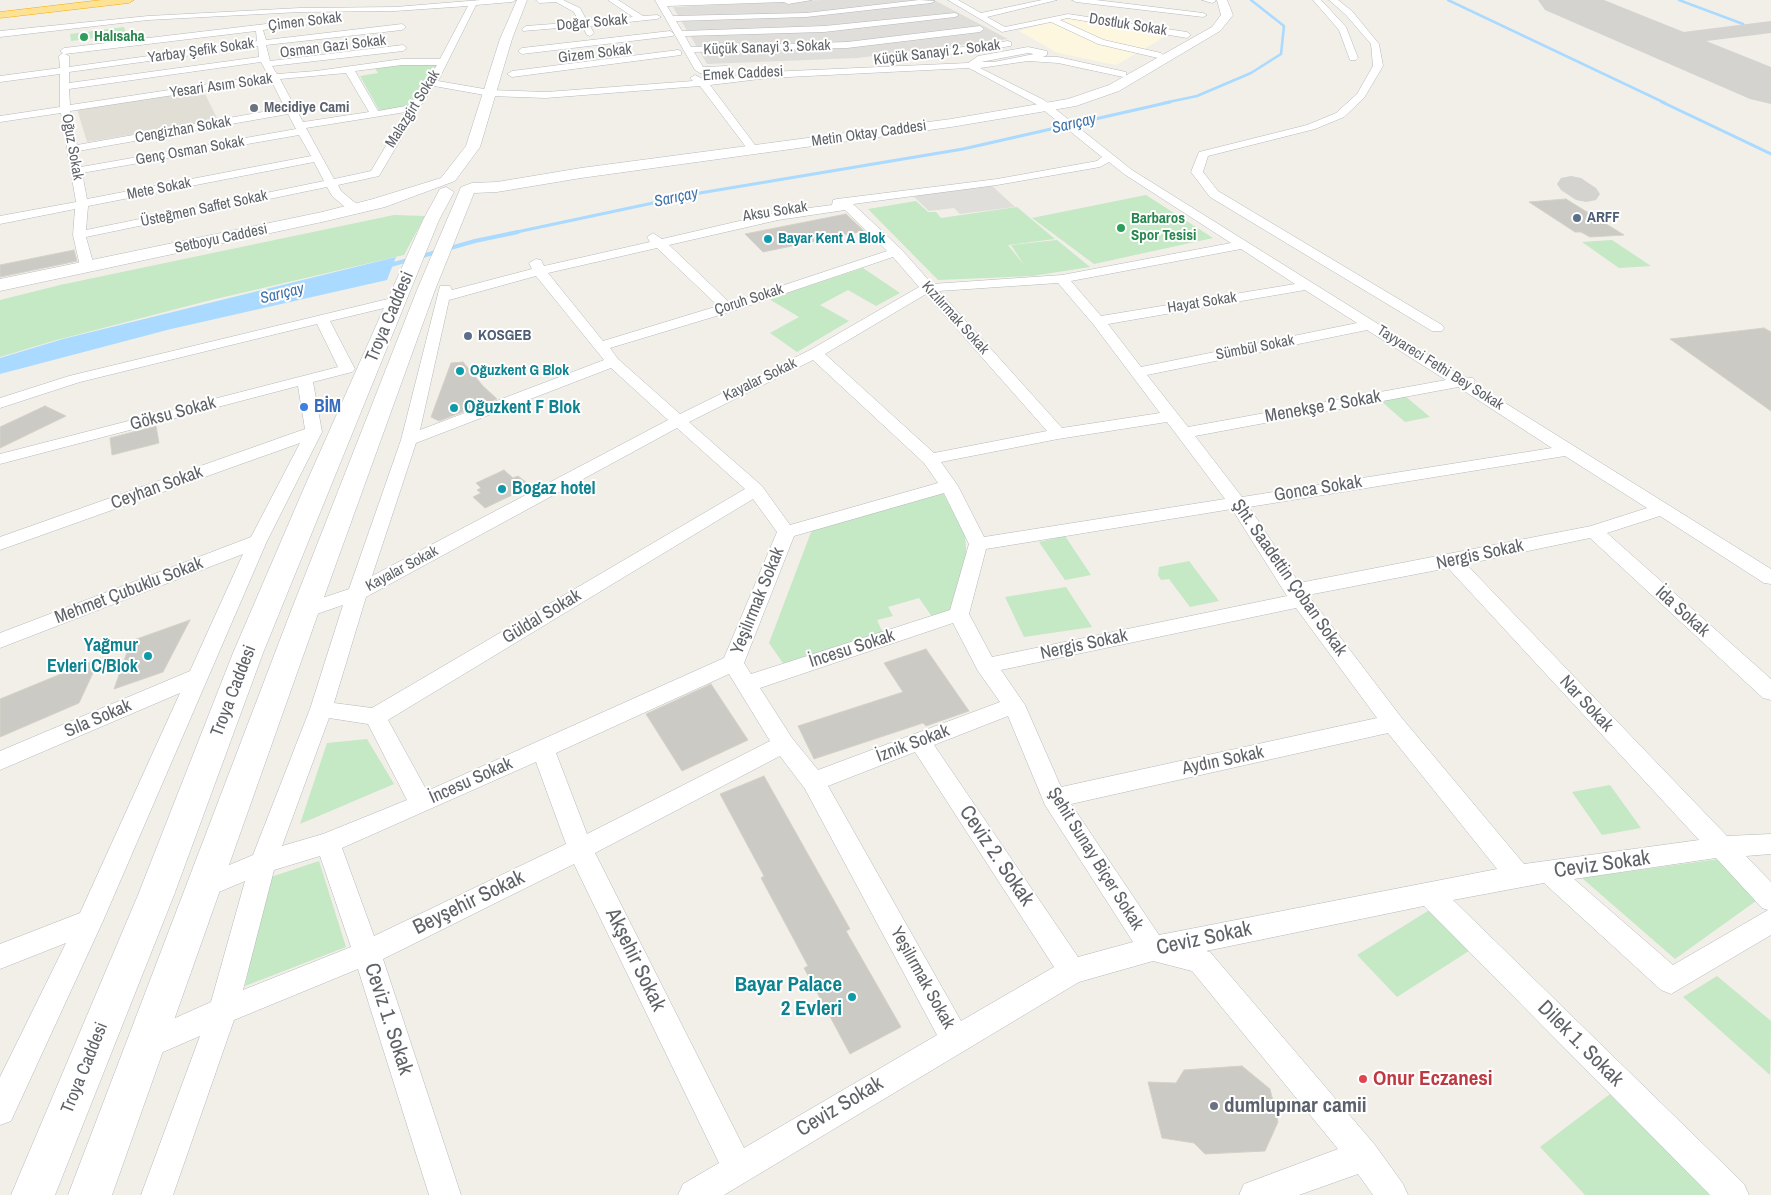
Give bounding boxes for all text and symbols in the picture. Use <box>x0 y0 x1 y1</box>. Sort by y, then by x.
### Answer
street label: Çimen Sokak <box>267 9 343 35</box>
street label: Dostluk Sokak <box>1088 10 1168 40</box>
street label: Doğar Sokak <box>556 11 628 35</box>
place label: Halısaha <box>94 28 145 46</box>
marker: Halısaha <box>78 31 90 43</box>
street label: Osman Gazi Sokak <box>279 32 387 62</box>
street label: Yarbay Şefik Sokak <box>147 35 255 67</box>
street label: Küçük Sanayi 2. Sokak <box>873 36 1001 70</box>
street label: Küçük Sanayi 3. Sokak <box>703 37 831 59</box>
street label: Gizem Sokak <box>557 41 633 67</box>
street label: Emek Caddesi <box>702 63 784 85</box>
street label: Malazgirt Sokak <box>382 67 444 151</box>
street label: Yesari Asım Sokak <box>168 70 274 102</box>
place label: Mecidiye Cami <box>264 99 349 117</box>
marker: Mecidiye Cami <box>248 102 260 114</box>
water label: Sarıçay <box>1050 110 1098 138</box>
street label: Oğuz Sokak <box>57 112 87 182</box>
street label: Cengizhan Sokak <box>134 113 232 147</box>
street label: Metin Oktay Caddesi <box>811 117 927 151</box>
street label: Genç Osman Sokak <box>134 133 246 169</box>
street label: Mete Sokak <box>125 174 193 204</box>
water label: Sarıçay <box>652 184 700 212</box>
street label: Üsteğmen Saffet Sokak <box>139 187 269 231</box>
street label: Aksu Sokak <box>742 198 808 226</box>
place label: ARFF <box>1587 209 1620 227</box>
place label: Barbaros Spor Tesisi <box>1131 210 1196 245</box>
marker: ARFF <box>1571 212 1583 224</box>
street label: Setboyu Caddesi <box>173 220 269 258</box>
marker: Barbaros Spor Tesisi <box>1115 222 1127 234</box>
place label: Bayar Kent A Blok <box>778 230 885 248</box>
marker: Bayar Kent A Blok <box>762 233 774 245</box>
street label: Troya Caddesi <box>361 268 419 366</box>
street label: Kızılırmak Sokak <box>917 278 993 358</box>
water label: Sarıçay <box>258 279 306 309</box>
street label: Çoruh Sokak <box>712 280 786 320</box>
street label: Hayat Sokak <box>1166 289 1238 317</box>
street label: Tayyareci Fethi Bey Sokak <box>1373 322 1507 414</box>
place label: KOSGEB <box>478 327 531 345</box>
marker: KOSGEB <box>462 330 474 342</box>
street label: Sümbül Sokak <box>1214 332 1296 364</box>
street label: Kayalar Sokak <box>720 355 800 405</box>
place label: Oğuzkent G Blok <box>470 362 569 380</box>
marker: Oğuzkent G Blok <box>454 365 466 377</box>
street label: Menekşe 2 Sokak <box>1263 386 1383 428</box>
street label: Göksu Sokak <box>128 392 218 436</box>
place label: BİM <box>314 396 341 418</box>
place label: Oğuzkent F Blok <box>464 397 580 419</box>
marker: BİM <box>298 401 310 413</box>
marker: Oğuzkent F Blok <box>448 402 460 414</box>
street label: Ceyhan Sokak <box>108 461 206 515</box>
street label: Gonca Sokak <box>1273 471 1363 507</box>
place label: Bogaz hotel <box>512 478 596 500</box>
marker: Bogaz hotel <box>496 483 508 495</box>
street label: Şht. Saadettin Çoban Sokak <box>1227 496 1351 660</box>
street label: Nergis Sokak <box>1434 535 1526 575</box>
street label: Kayalar Sokak <box>363 542 441 596</box>
street label: Yeşilırmak Sokak <box>727 544 789 658</box>
street label: Mehmet Çubuklu Sokak <box>52 553 206 629</box>
street label: İda Sokak <box>1650 582 1714 642</box>
street label: Güldal Sokak <box>499 585 585 649</box>
street label: İncesu Sokak <box>807 625 897 673</box>
street label: Nergis Sokak <box>1038 625 1130 665</box>
place label: Yağmur Evleri C/Blok <box>47 635 138 678</box>
street label: Troya Caddesi <box>207 642 261 740</box>
marker: Yağmur Evleri C/Blok <box>142 650 154 662</box>
street label: Nar Sokak <box>1555 671 1617 737</box>
street label: Sıla Sokak <box>61 695 135 743</box>
street label: İznik Sokak <box>874 720 952 768</box>
street label: Aydın Sokak <box>1180 742 1266 780</box>
street label: İncesu Sokak <box>426 753 516 809</box>
street label: Şehit Sunay Biçer Sokak <box>1042 784 1148 934</box>
street label: Ceviz 2. Sokak <box>953 801 1039 911</box>
street label: Ceviz Sokak <box>1552 846 1652 884</box>
street label: Beyşehir Sokak <box>409 865 529 941</box>
street label: Akşehir Sokak <box>599 905 671 1015</box>
street label: Ceviz Sokak <box>1154 917 1254 961</box>
street label: Yeşilırmak Sokak <box>885 923 959 1033</box>
street label: Ceviz 1. Sokak <box>358 960 418 1078</box>
place label: Bayar Palace 2 Evleri <box>735 972 842 1022</box>
marker: Bayar Palace 2 Evleri <box>846 991 858 1003</box>
street label: Dilek 1. Sokak <box>1532 996 1628 1092</box>
street label: Troya Caddesi <box>57 1019 113 1117</box>
place label: Onur Eczanesi <box>1373 1066 1493 1092</box>
street label: Ceviz Sokak <box>792 1071 888 1143</box>
marker: Onur Eczanesi <box>1357 1073 1369 1085</box>
place label: dumlupınar camii <box>1224 1093 1367 1119</box>
marker: dumlupınar camii <box>1208 1100 1220 1112</box>

